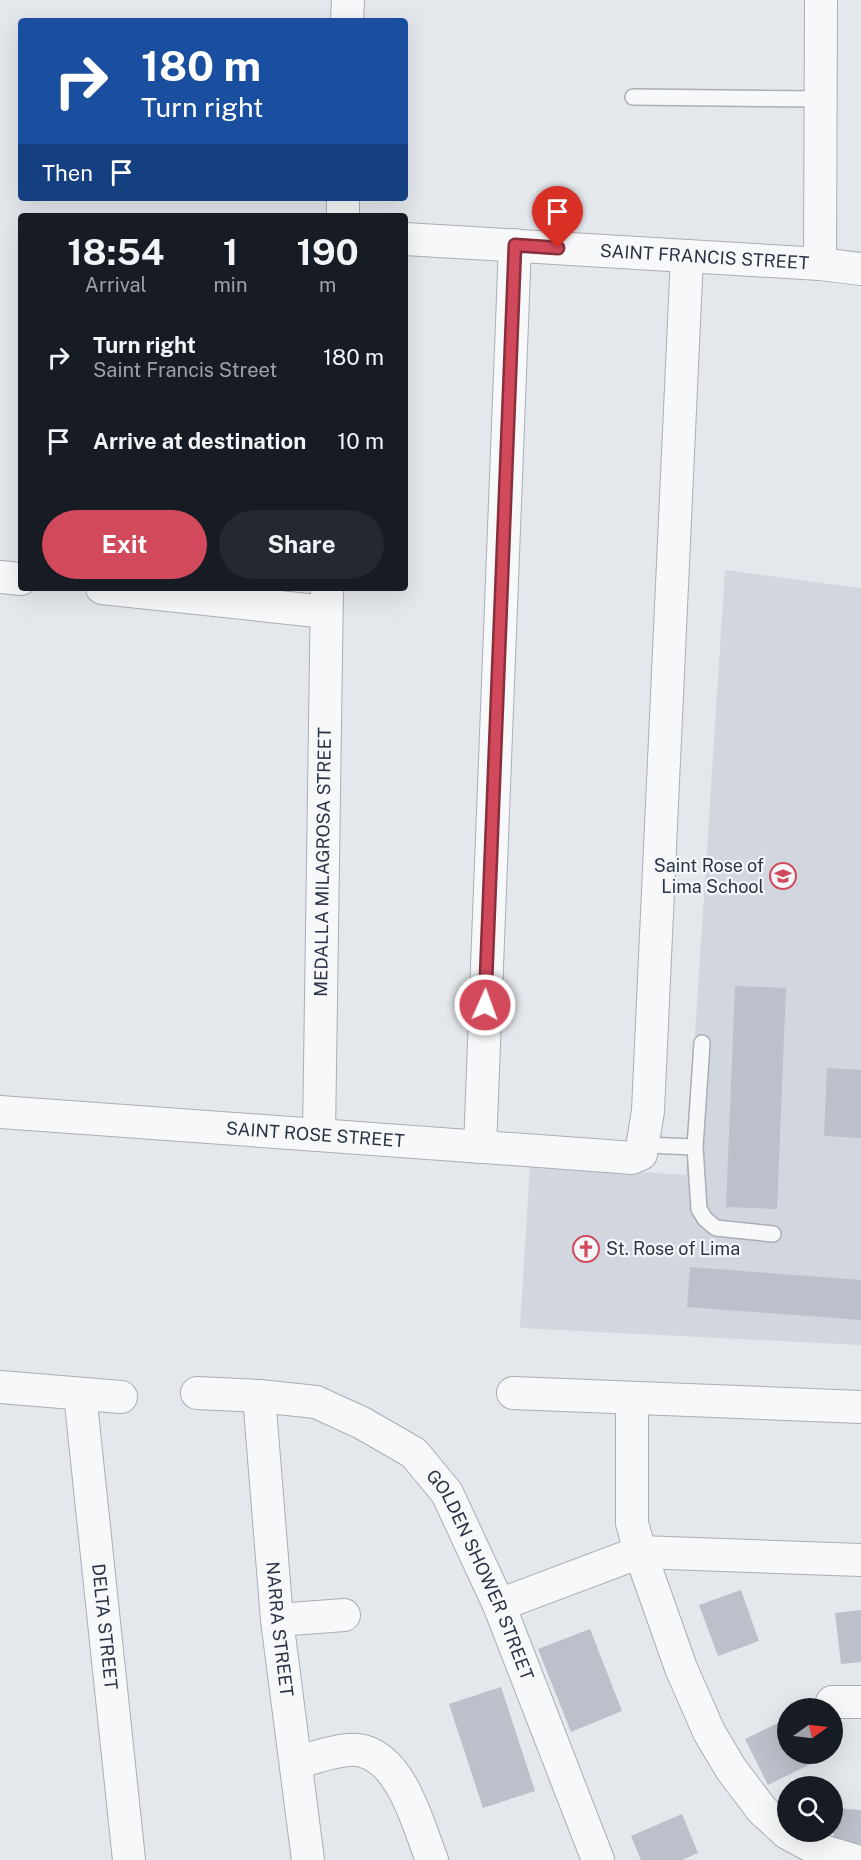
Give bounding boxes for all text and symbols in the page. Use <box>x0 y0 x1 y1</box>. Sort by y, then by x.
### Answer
text: 180 m <box>141 41 261 90</box>
icon: right <box>42 42 120 120</box>
text: Turn right <box>141 91 264 123</box>
icon: arrive <box>105 156 138 189</box>
text: Then <box>42 160 93 186</box>
pin <box>532 186 583 248</box>
icon: arrive <box>541 195 574 228</box>
text: 18:54 <box>67 231 164 273</box>
text: 1 <box>223 231 238 273</box>
text: 190 <box>297 231 359 273</box>
street label: SAINT FRANCIS STREET <box>599 240 810 273</box>
text: Arrival <box>85 273 147 297</box>
text: min <box>214 273 247 297</box>
text: m <box>319 273 336 297</box>
text: Turn right <box>93 332 196 358</box>
icon: right <box>42 341 75 374</box>
text: 180 m <box>323 344 384 370</box>
text: Saint Francis Street <box>93 358 277 382</box>
icon: arrive <box>42 425 75 458</box>
text: Arrive at destination <box>93 428 306 454</box>
text: 10 m <box>337 428 384 454</box>
button: Exit <box>42 510 207 579</box>
button: Share <box>219 510 384 579</box>
street label: MEDALLA MILAGROSA STREET <box>310 727 335 997</box>
place label: Saint Rose of Lima School <box>654 855 764 897</box>
school or university icon: Saint Rose of Lima School <box>768 861 798 891</box>
position arrow <box>453 973 517 1037</box>
street label: SAINT ROSE STREET <box>225 1117 406 1151</box>
church icon: St. Rose of Lima <box>571 1234 601 1264</box>
place label: St. Rose of Lima <box>606 1238 740 1259</box>
street label: GOLDEN SHOWER STREET <box>422 1465 538 1683</box>
street label: NARRA STREET <box>262 1561 298 1698</box>
street label: DELTA STREET <box>88 1562 122 1691</box>
north arrow <box>777 1698 843 1764</box>
map controls <box>777 1698 843 1842</box>
button: search <box>777 1776 843 1842</box>

